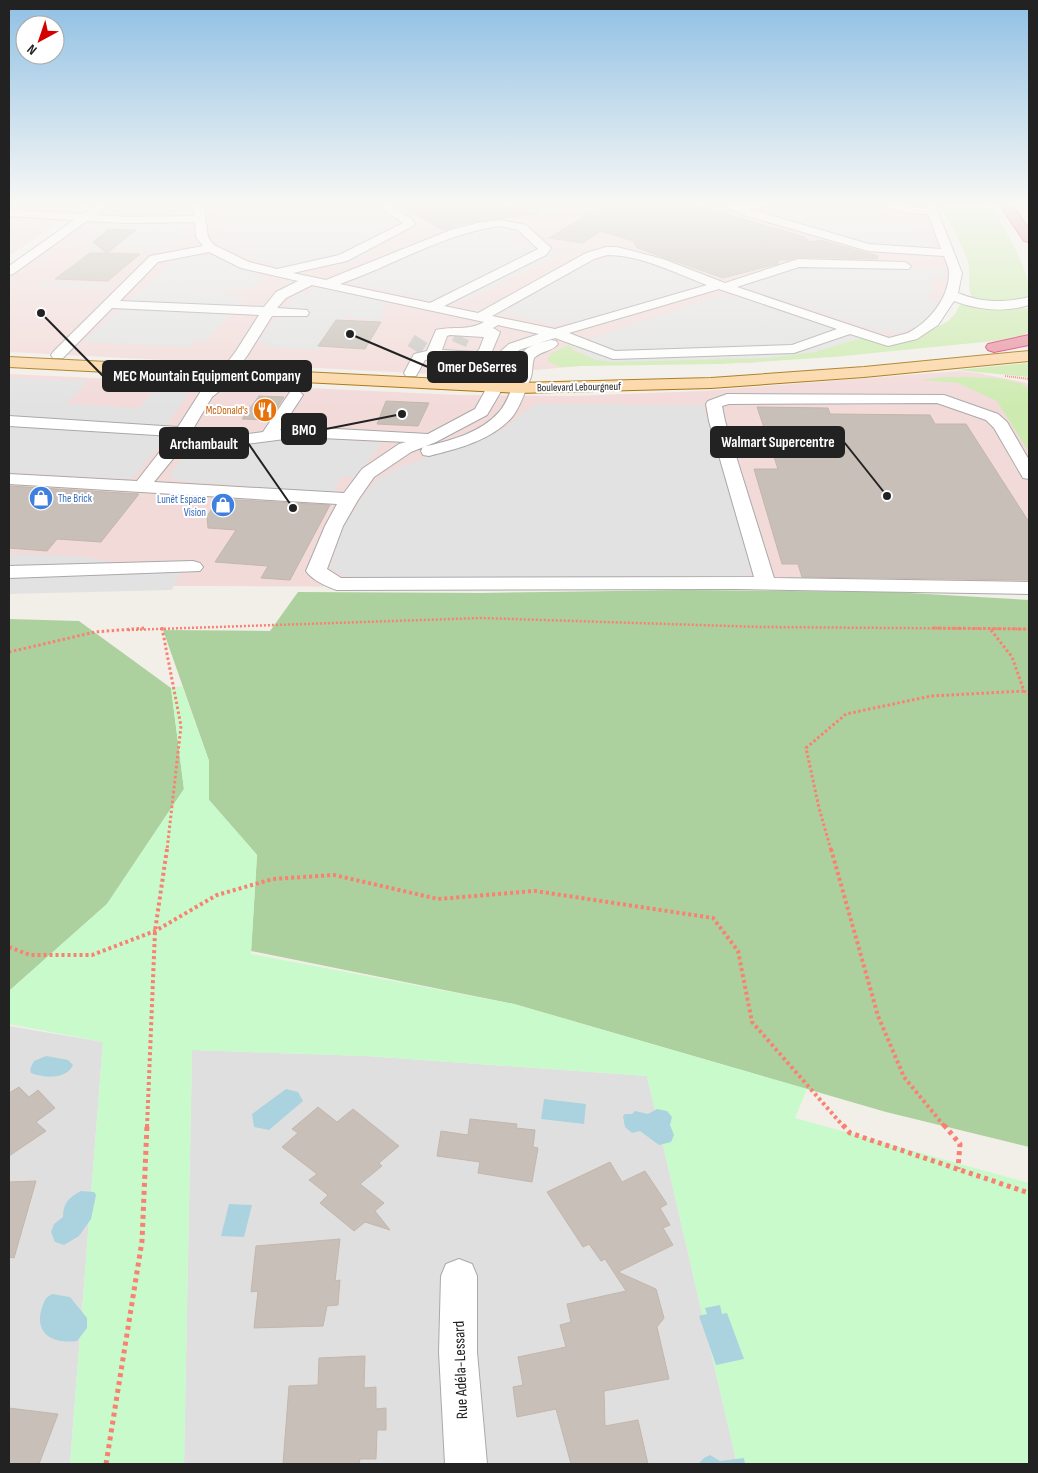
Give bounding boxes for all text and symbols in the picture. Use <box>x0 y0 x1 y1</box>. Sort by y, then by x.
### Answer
north arrow <box>15 15 65 65</box>
text: N <box>24 41 40 58</box>
callout: Omer DeSerres <box>428 352 527 382</box>
text: Omer DeSerres <box>437 358 517 377</box>
callout: MEC Mountain Equipment Company <box>103 361 311 391</box>
text: MEC Mountain Equipment Company <box>113 367 301 386</box>
street label: Boulevard Lebourgneuf <box>537 380 622 394</box>
restaurant icon: McDonald's <box>252 397 278 423</box>
place label: McDonald's <box>206 404 248 417</box>
callout: BMO <box>282 414 326 444</box>
text: BMO <box>292 421 316 440</box>
callout: Walmart Supercentre <box>711 427 844 457</box>
callout: Archambault <box>160 428 248 458</box>
text: Walmart Supercentre <box>721 433 835 452</box>
text: Archambault <box>169 435 238 454</box>
shop icon: The Brick <box>28 485 54 511</box>
place label: The Brick <box>58 492 93 505</box>
shop icon: Lunët Espace Vision <box>210 492 236 518</box>
place label: Lunët Espace Vision <box>157 493 206 519</box>
street label: Rue Adéla-Lessard <box>450 1320 472 1420</box>

